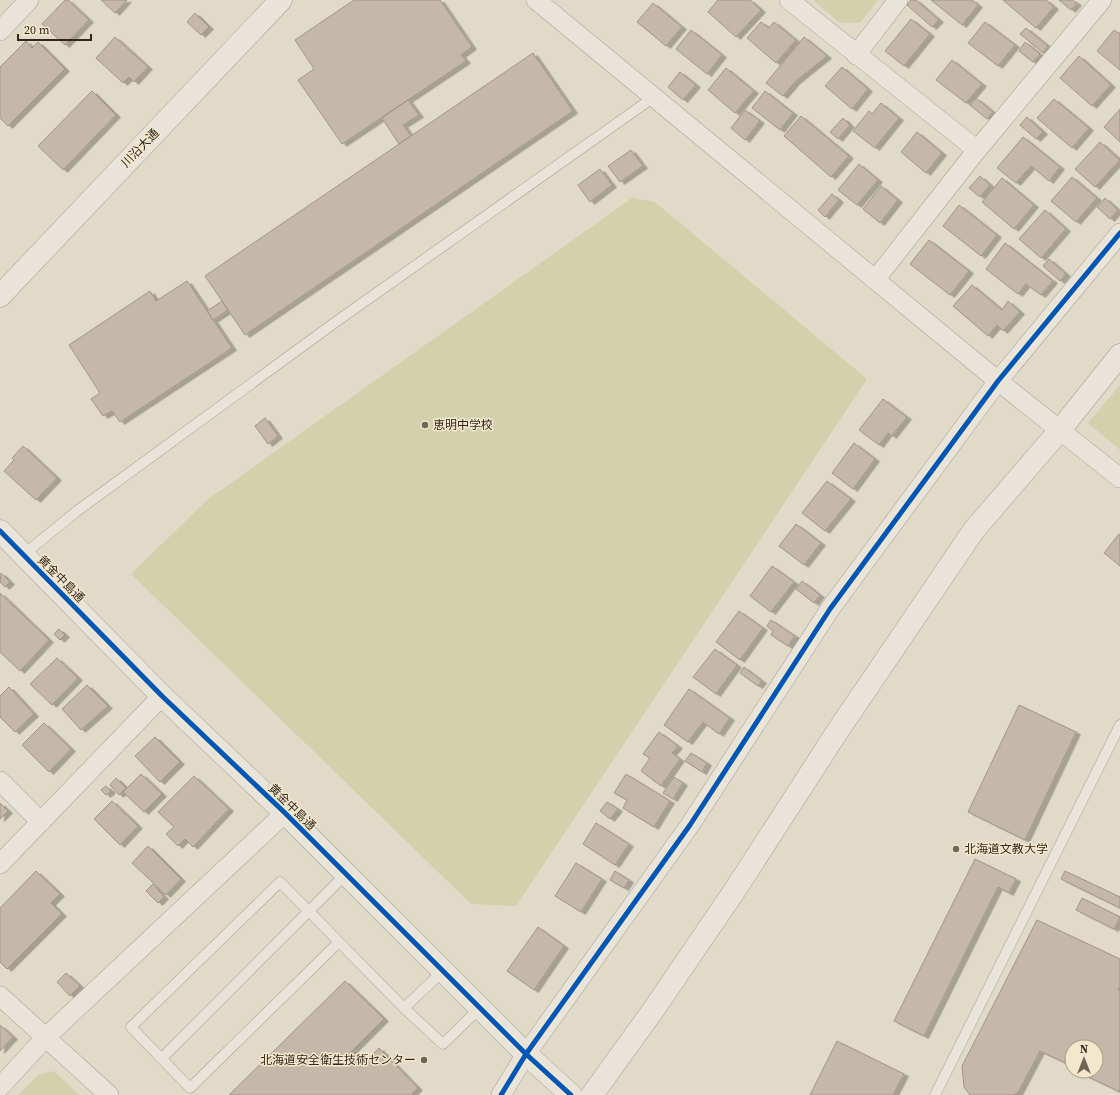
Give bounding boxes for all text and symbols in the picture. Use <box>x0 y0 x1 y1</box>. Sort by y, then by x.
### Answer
scale bar <box>18 16 91 42</box>
text: 20 m <box>24 22 50 38</box>
street label: 川沿大通 <box>118 125 162 171</box>
place label: 恵明中学校 <box>433 417 493 433</box>
marker: 恵明中学校 <box>420 420 430 430</box>
street label: 黄金中島通 <box>34 552 88 606</box>
street label: 黄金中島通 <box>265 780 319 834</box>
place label: 北海道文教大学 <box>964 841 1048 857</box>
marker: 北海道文教大学 <box>951 844 961 854</box>
north arrow <box>1064 1039 1104 1079</box>
text: N <box>1080 1042 1088 1057</box>
place label: 北海道安全衛生技術センター <box>260 1052 416 1068</box>
marker: 北海道安全衛生技術センター <box>419 1055 429 1065</box>

